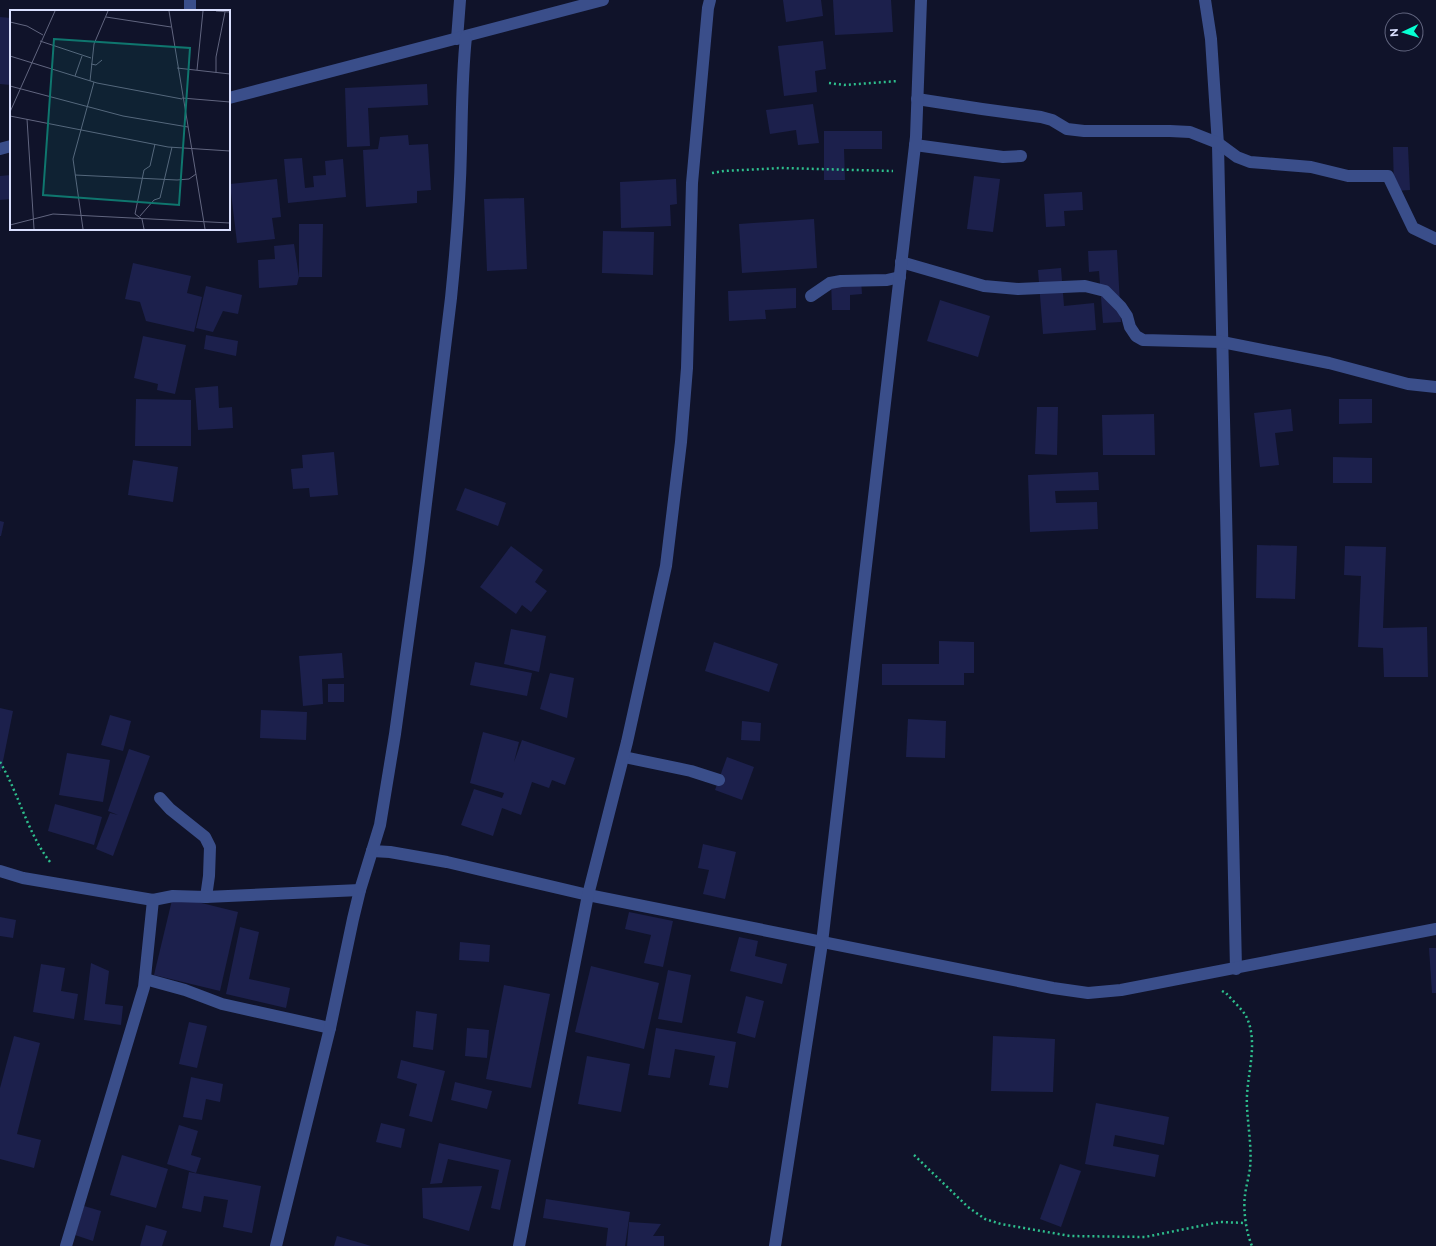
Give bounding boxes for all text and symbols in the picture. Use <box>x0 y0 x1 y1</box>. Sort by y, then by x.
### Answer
inset map <box>10 10 230 230</box>
north arrow <box>1384 12 1424 52</box>
text: N <box>1388 28 1401 37</box>

